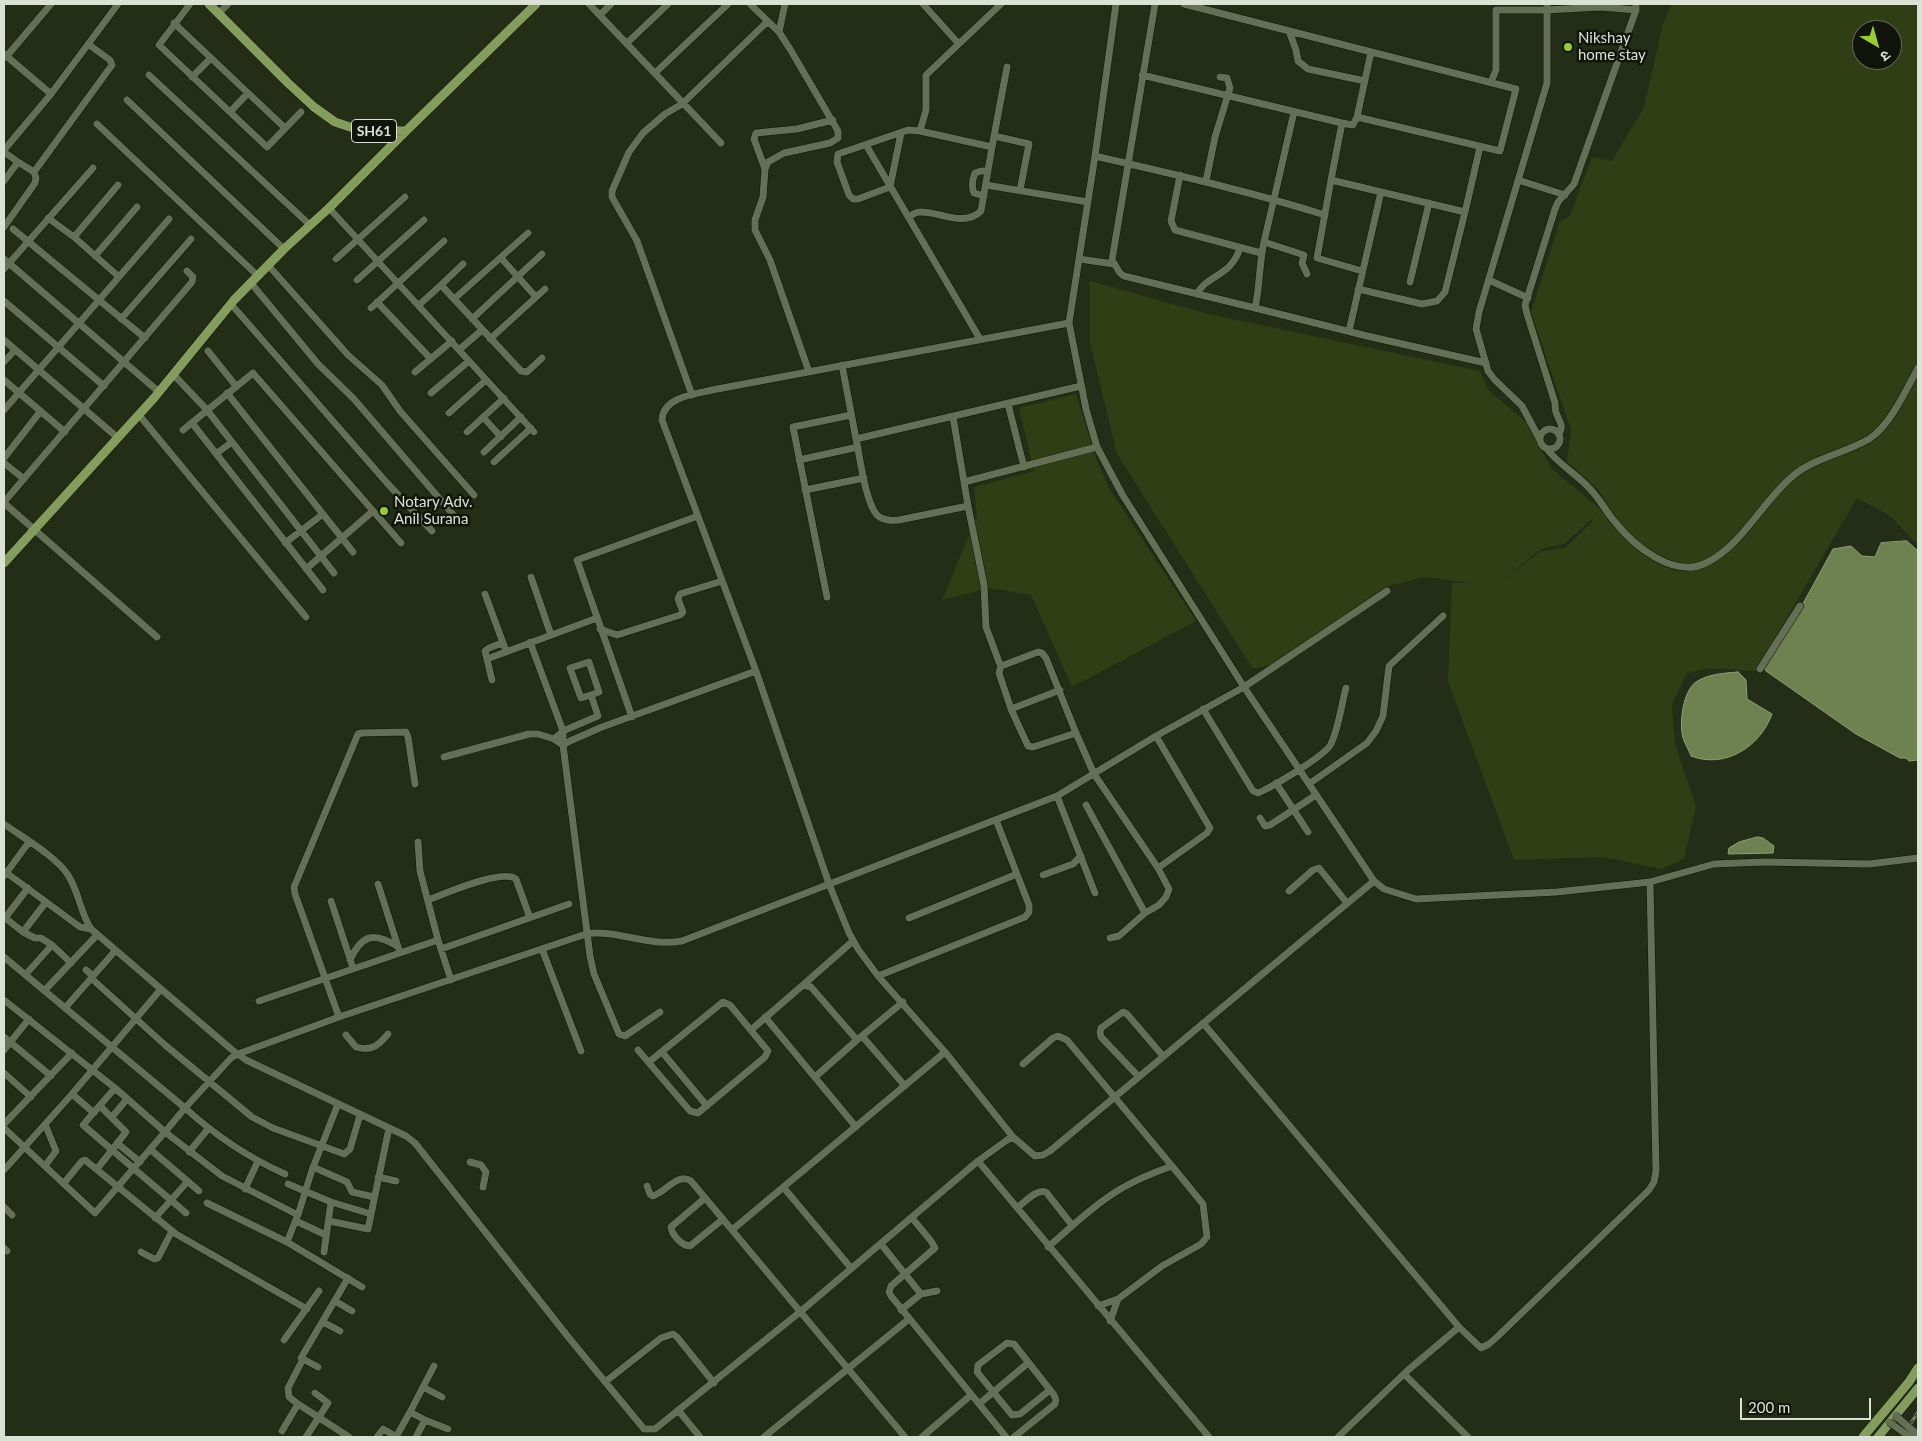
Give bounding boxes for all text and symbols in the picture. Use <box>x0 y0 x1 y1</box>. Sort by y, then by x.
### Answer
north arrow <box>1852 20 1902 70</box>
place label: Nikshay home stay <box>1578 29 1646 64</box>
marker: Nikshay home stay <box>1562 41 1574 53</box>
text: उ <box>1877 47 1894 66</box>
road number: SH61 <box>352 120 396 142</box>
place label: Notary Adv. Anil Surana <box>394 493 473 528</box>
marker: Notary Adv. Anil Surana <box>378 505 390 517</box>
scale bar <box>1742 1388 1873 1420</box>
text: 200 m <box>1748 1398 1790 1416</box>

